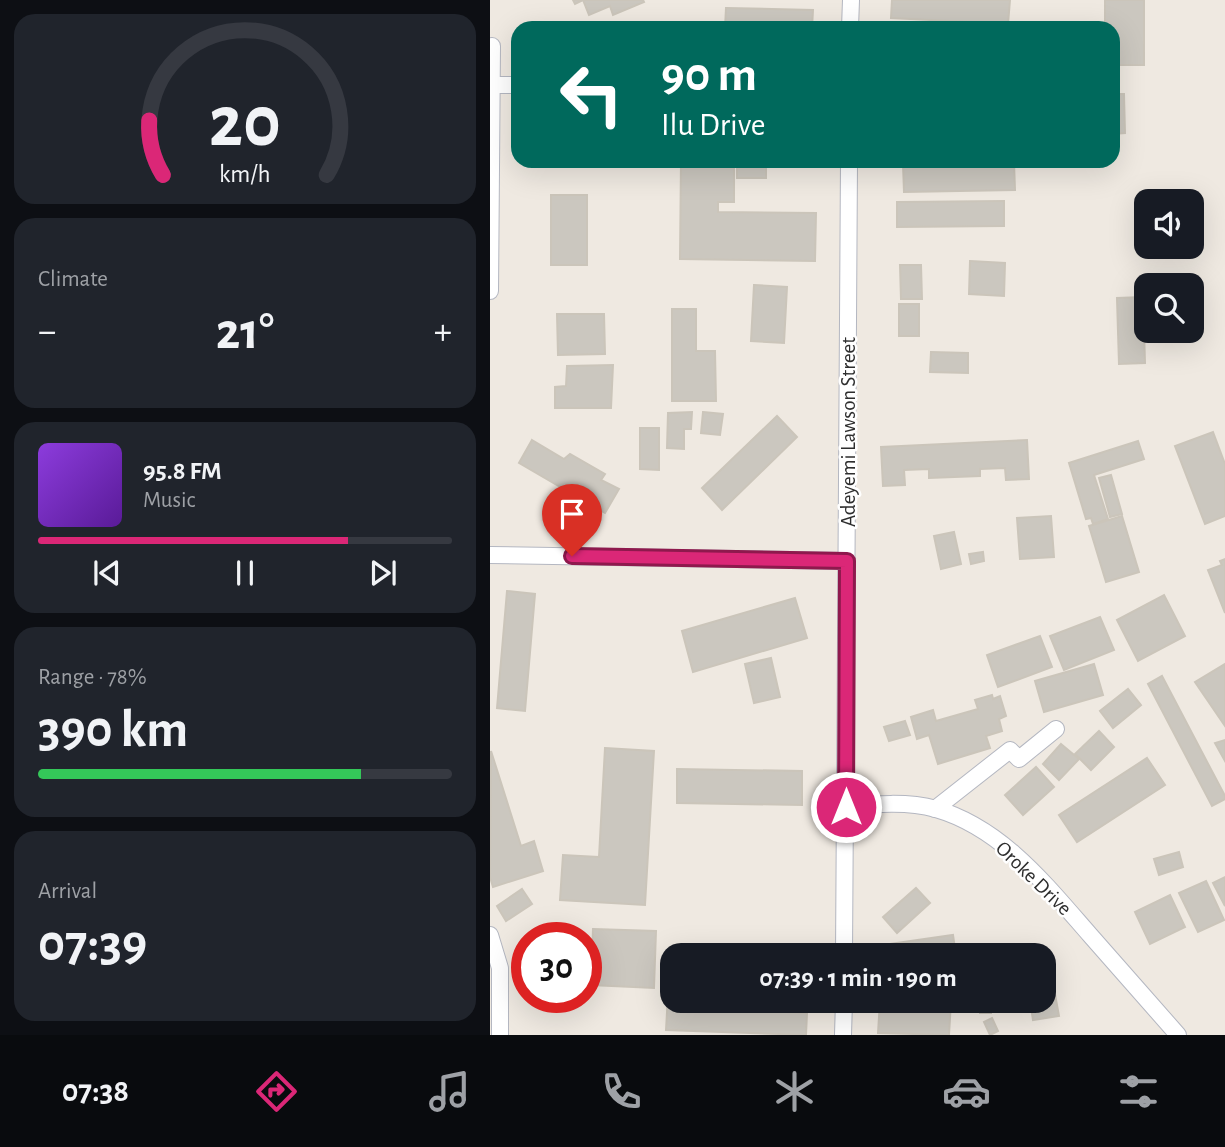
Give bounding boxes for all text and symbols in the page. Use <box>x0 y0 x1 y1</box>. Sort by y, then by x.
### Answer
icon: left <box>546 49 637 140</box>
text: 90 m <box>661 51 757 100</box>
text: 20 <box>209 87 281 160</box>
text: Ilu Drive <box>661 109 766 141</box>
text: km/h <box>219 162 271 187</box>
map controls <box>1134 189 1204 343</box>
button: sound <box>1134 189 1204 259</box>
text: Climate <box>38 268 108 291</box>
button: search <box>1134 273 1204 343</box>
text: 21° <box>216 306 274 358</box>
text: − <box>38 313 56 351</box>
text: + <box>434 313 452 351</box>
street label: Adeyemi Lawson Street <box>838 337 859 527</box>
text: 95.8 FM <box>143 458 222 484</box>
pin <box>542 484 602 556</box>
text: Music <box>143 489 195 512</box>
icon: arrive <box>553 495 591 533</box>
icon: previous <box>88 554 126 592</box>
icon: pause <box>226 554 264 592</box>
icon: next <box>364 554 402 592</box>
text: Range · 78% <box>38 666 147 689</box>
text: 390 km <box>38 704 188 756</box>
position arrow <box>809 770 883 844</box>
street label: Oroke Drive <box>992 837 1076 919</box>
text: Arrival <box>38 880 97 903</box>
text: 07:39 <box>38 918 147 970</box>
speed limit sign: 30 <box>511 922 602 1013</box>
text: 07:39 · 1 min · 190 m <box>759 965 957 991</box>
icon: directions <box>252 1067 301 1116</box>
icon: music <box>425 1067 474 1116</box>
icon: phone <box>597 1067 646 1116</box>
icon: climate <box>770 1067 819 1116</box>
icon: car <box>942 1067 991 1116</box>
icon: filters <box>1114 1067 1163 1116</box>
text: 07:38 <box>62 1075 129 1107</box>

